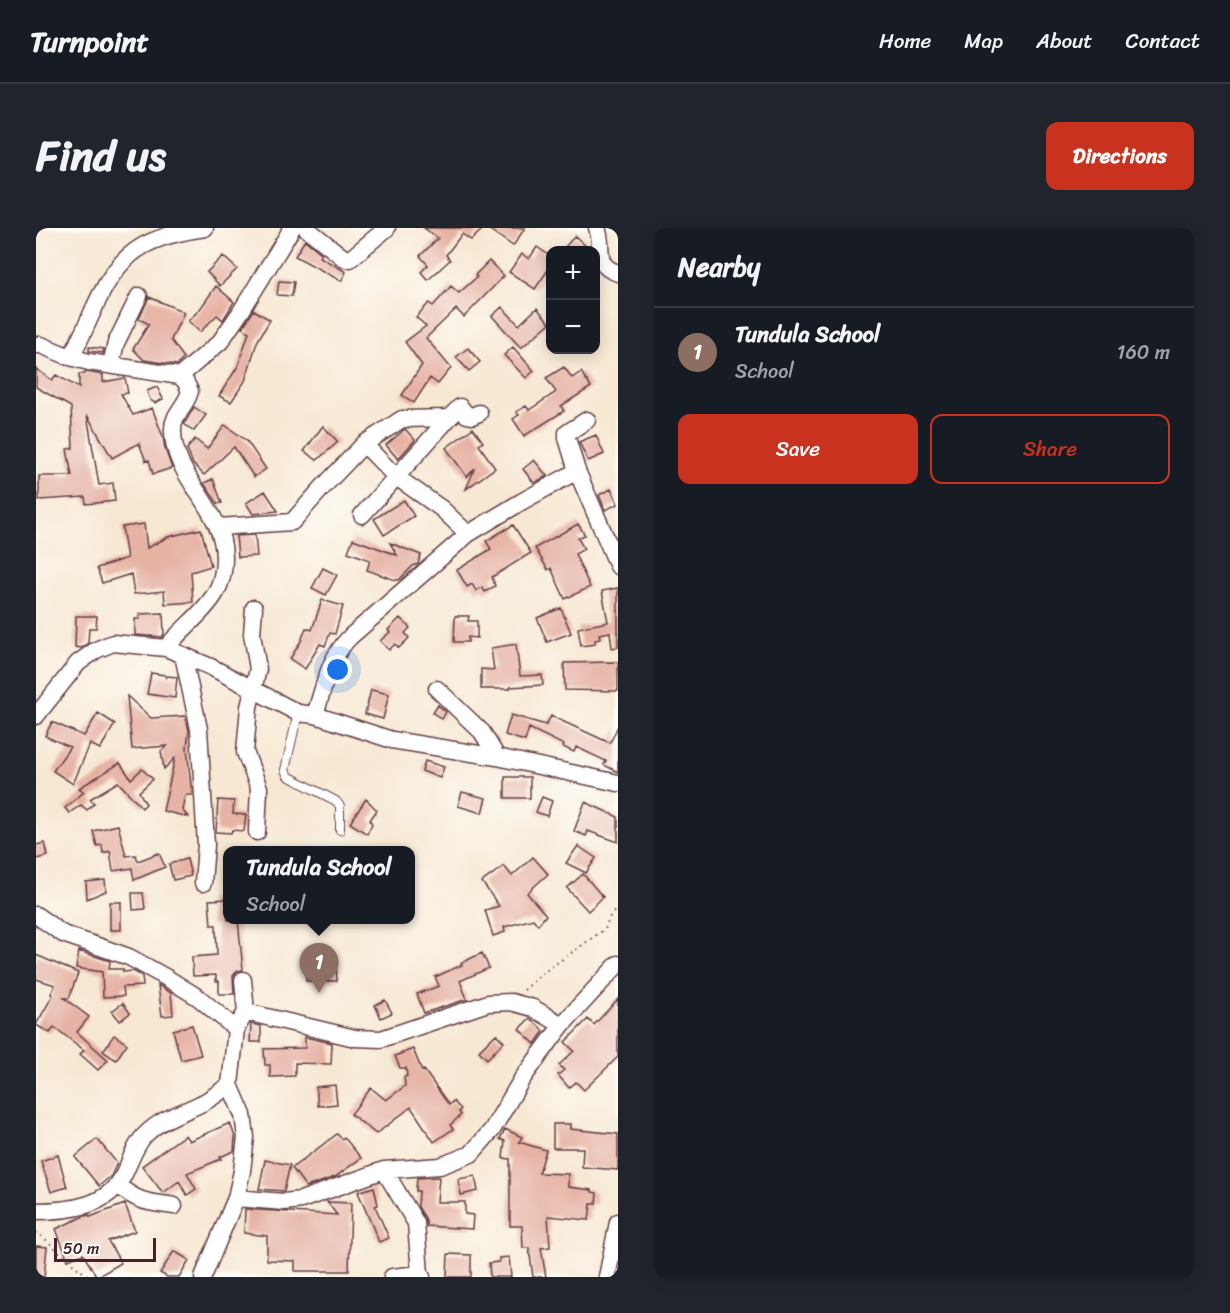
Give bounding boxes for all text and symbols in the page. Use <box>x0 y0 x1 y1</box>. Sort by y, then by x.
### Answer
text: Turnpoint <box>30 17 149 66</box>
text: Home <box>879 22 931 60</box>
text: Map <box>964 22 1003 60</box>
text: About <box>1036 22 1093 60</box>
text: Contact <box>1126 22 1200 60</box>
text: Find us <box>36 119 166 193</box>
button: Directions <box>1046 122 1194 190</box>
text: Nearby <box>678 244 760 290</box>
map controls <box>546 246 600 354</box>
button: + <box>546 246 600 300</box>
button: − <box>546 300 600 354</box>
text: Tundula School <box>735 315 880 354</box>
text: 1 <box>693 335 702 370</box>
text: 160 m <box>1117 335 1170 370</box>
text: School <box>735 354 794 389</box>
button: Save <box>678 414 918 484</box>
button: Share <box>930 414 1170 484</box>
your location <box>323 655 352 684</box>
popup <box>223 846 415 924</box>
text: Tundula School <box>246 848 392 887</box>
text: School <box>246 887 305 922</box>
pin: 1 <box>300 944 338 993</box>
text: 50 m <box>63 1234 99 1263</box>
scale bar <box>54 1235 156 1262</box>

